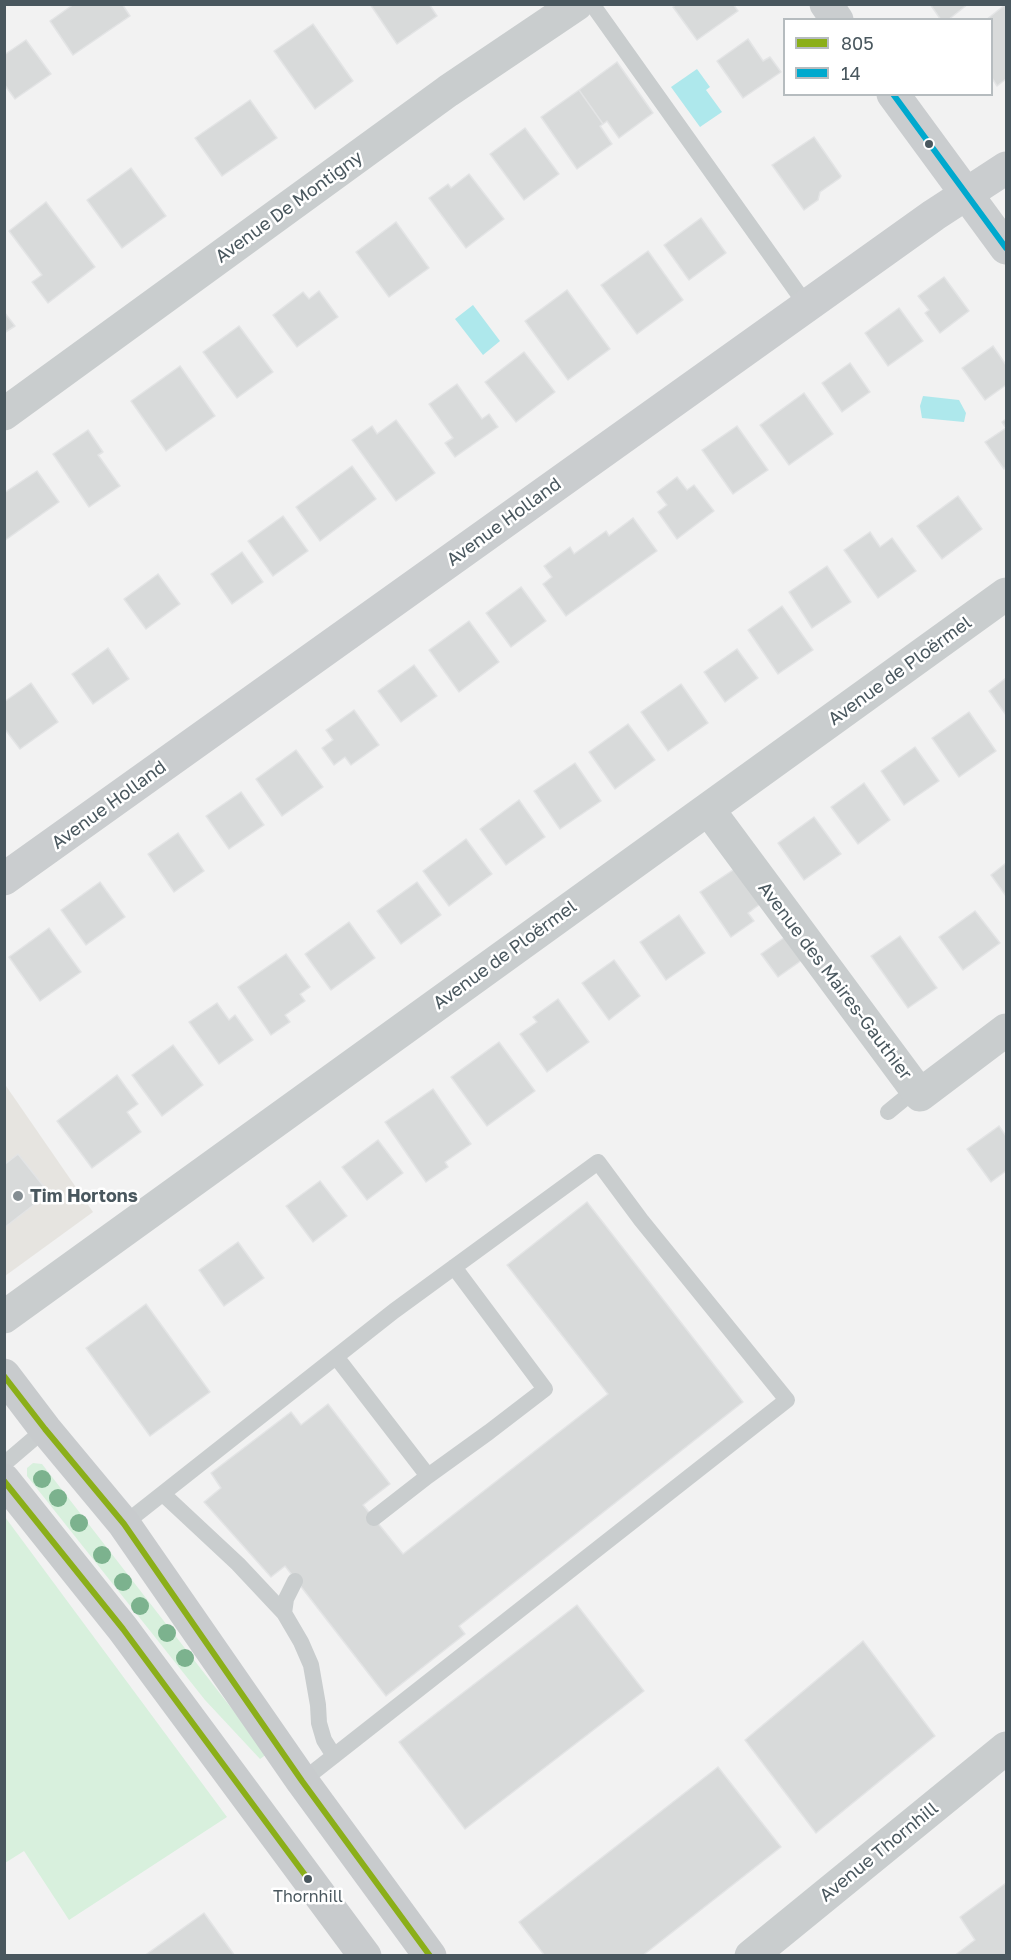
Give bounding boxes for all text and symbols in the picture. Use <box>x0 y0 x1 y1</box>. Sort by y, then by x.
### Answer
legend <box>783 18 993 96</box>
text: 805 <box>841 32 874 54</box>
text: 14 <box>841 62 861 84</box>
unlabelled marker <box>923 138 935 150</box>
street label: Avenue De Montigny <box>211 146 367 268</box>
street label: Avenue Holland <box>442 473 566 571</box>
street label: Avenue de Ploërmel <box>824 612 976 730</box>
street label: Avenue Holland <box>47 756 171 854</box>
street label: Avenue des Maires-Gauthier <box>754 878 916 1084</box>
street label: Avenue de Ploërmel <box>429 896 581 1014</box>
place label: Tim Hortons <box>30 1185 138 1207</box>
marker: Tim Hortons <box>11 1189 25 1203</box>
street label: Avenue Thornhill <box>815 1797 943 1907</box>
marker: Thornhill <box>302 1873 314 1885</box>
place label: Thornhill <box>273 1887 343 1907</box>

